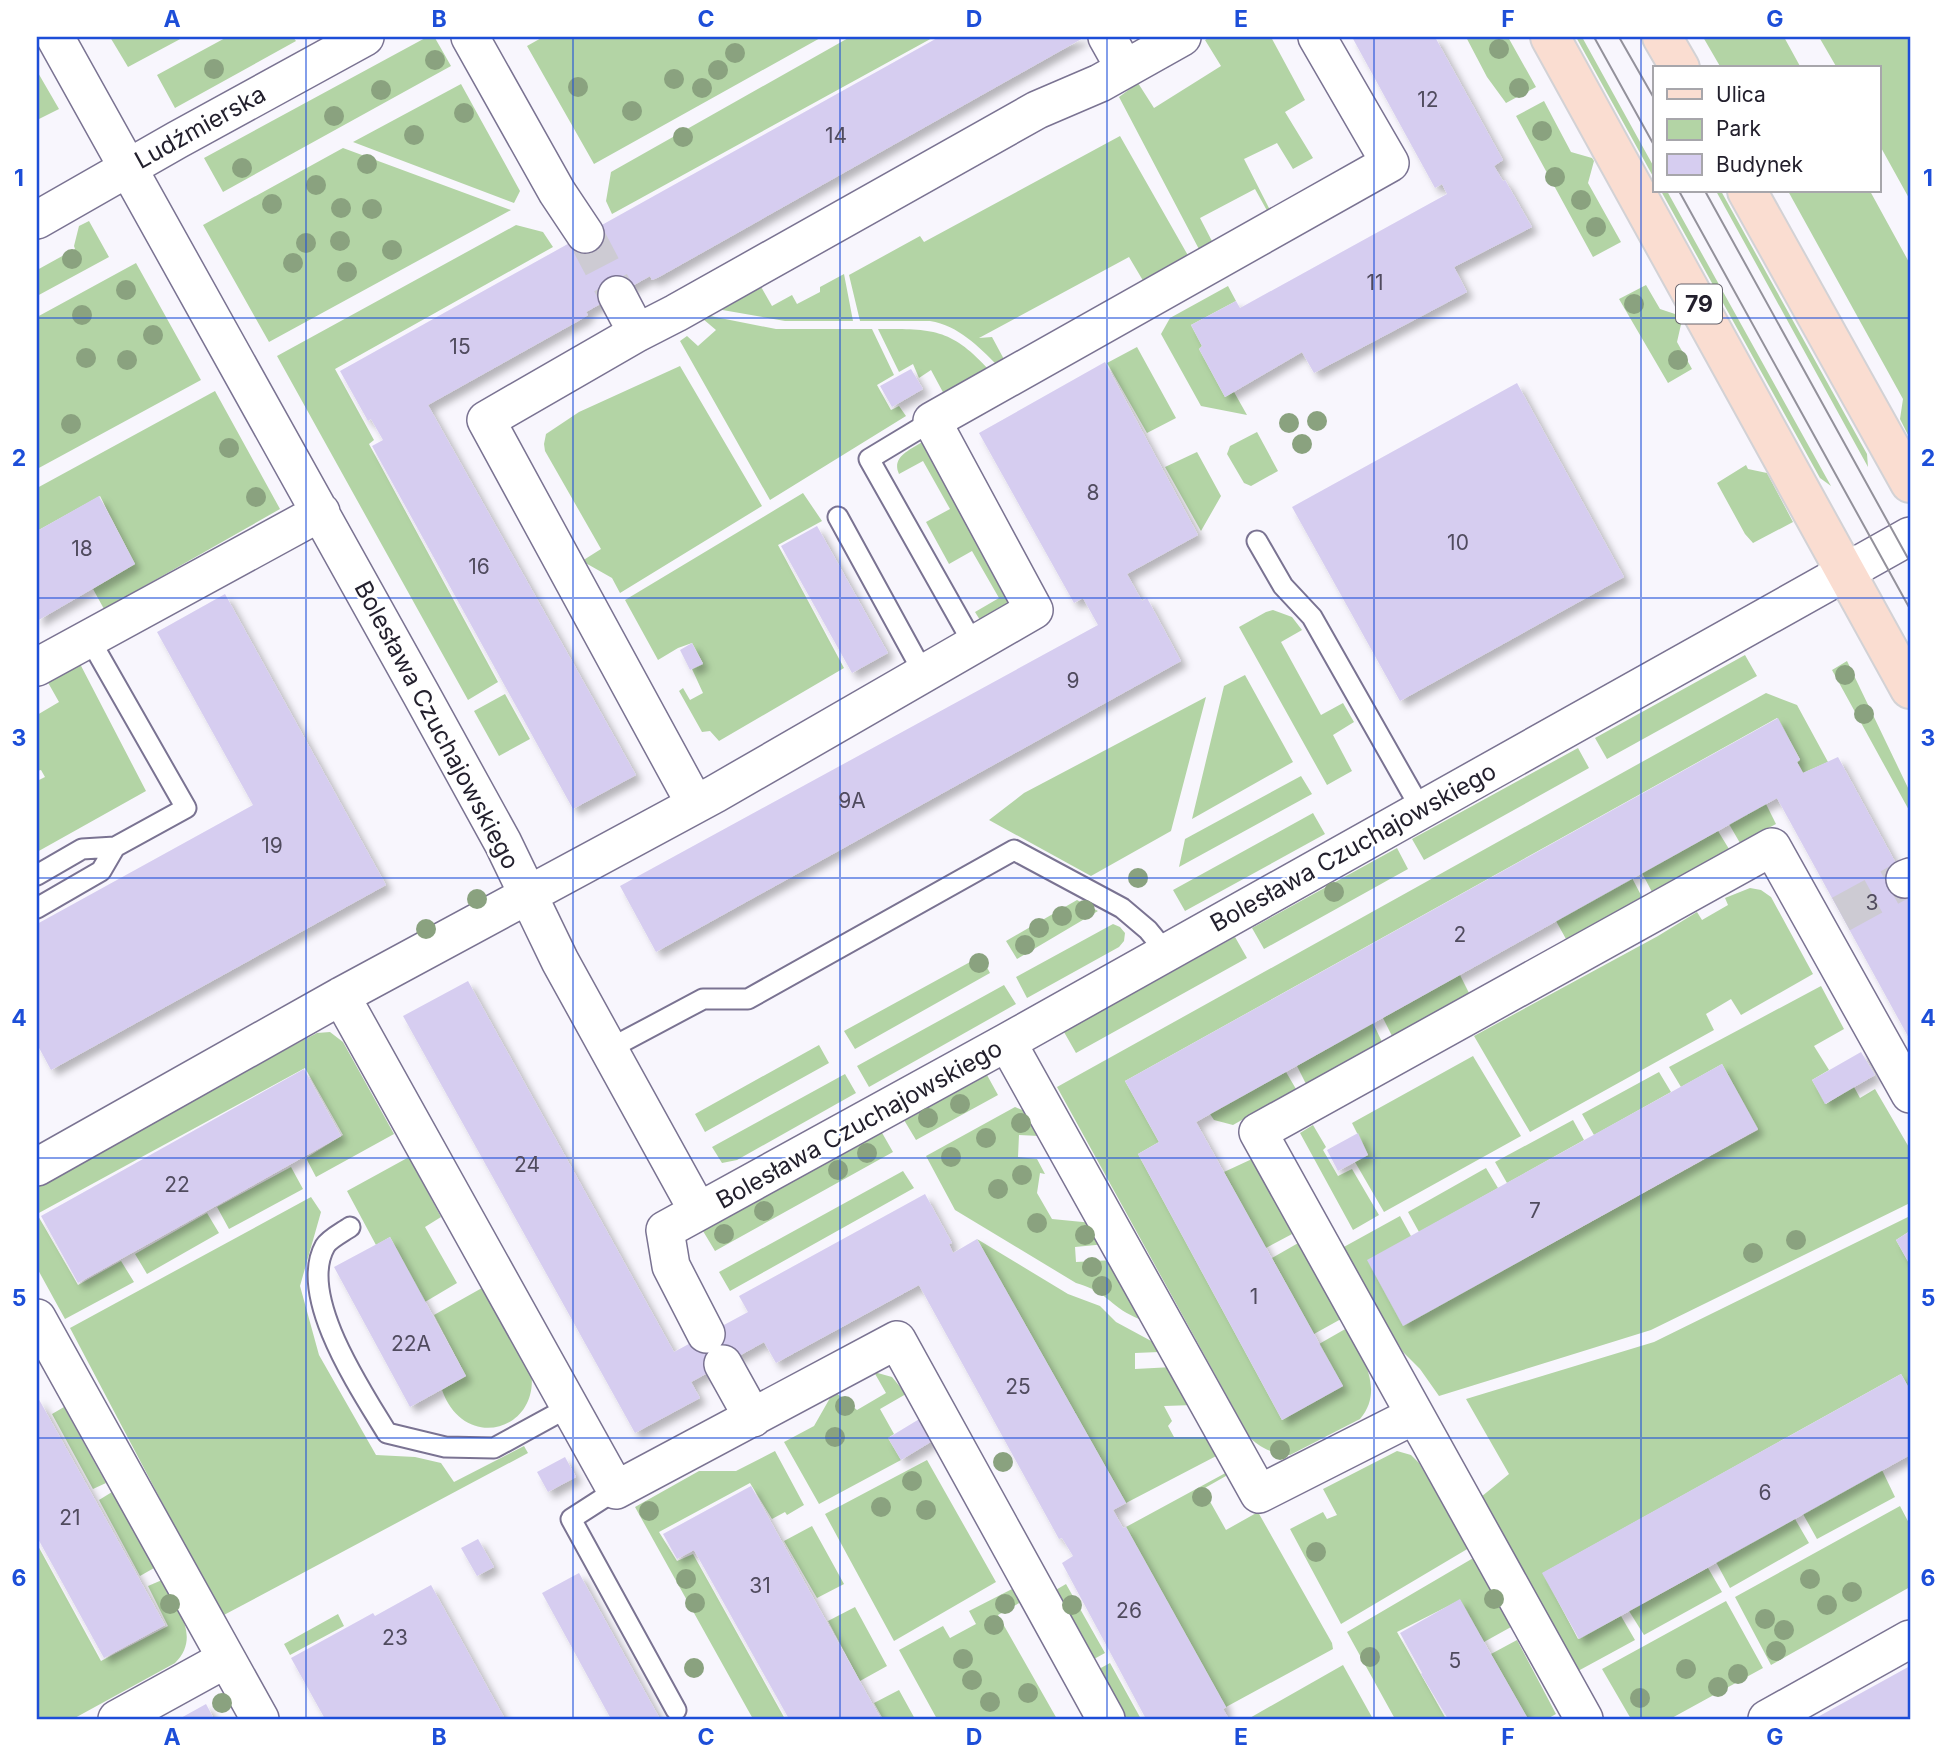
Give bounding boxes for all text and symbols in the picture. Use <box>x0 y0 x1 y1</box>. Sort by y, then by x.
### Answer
text: A <box>163 5 181 33</box>
text: B <box>431 5 447 33</box>
text: C <box>697 5 715 33</box>
text: D <box>966 5 982 33</box>
text: E <box>1234 5 1248 33</box>
text: F <box>1501 5 1515 33</box>
text: G <box>1766 5 1784 33</box>
legend <box>1653 66 1881 192</box>
street label: Ludźmierska <box>130 79 270 175</box>
text: Ulica <box>1716 82 1766 107</box>
house number: 12 <box>1417 87 1439 112</box>
text: Park <box>1716 116 1761 141</box>
house number: 14 <box>825 123 847 148</box>
text: Budynek <box>1716 152 1804 177</box>
text: 1 <box>14 164 24 192</box>
text: 1 <box>1923 164 1933 192</box>
house number: 11 <box>1366 270 1384 295</box>
road number: 79 <box>1676 284 1722 324</box>
house number: 15 <box>449 334 471 359</box>
text: 2 <box>12 444 26 472</box>
text: 2 <box>1921 444 1935 472</box>
house number: 8 <box>1087 480 1100 505</box>
house number: 10 <box>1447 530 1469 555</box>
house number: 18 <box>71 536 93 561</box>
house number: 16 <box>468 554 490 579</box>
street label: Bolesława Czuchajowskiego <box>349 576 525 874</box>
house number: 9 <box>1066 668 1080 693</box>
text: 3 <box>12 724 26 752</box>
text: 3 <box>1921 724 1935 752</box>
street label: Bolesława Czuchajowskiego <box>1205 756 1501 938</box>
house number: 9A <box>838 788 866 813</box>
house number: 19 <box>261 833 283 858</box>
house number: 3 <box>1866 890 1878 915</box>
house number: 2 <box>1454 922 1466 947</box>
text: 4 <box>11 1004 27 1032</box>
text: 4 <box>1920 1004 1936 1032</box>
street label: Bolesława Czuchajowskiego <box>711 1033 1007 1215</box>
house number: 24 <box>514 1152 540 1177</box>
house number: 22 <box>164 1172 190 1197</box>
house number: 7 <box>1529 1198 1541 1223</box>
text: 5 <box>12 1284 26 1312</box>
house number: 1 <box>1250 1284 1258 1309</box>
text: 5 <box>1921 1284 1935 1312</box>
house number: 22A <box>391 1331 431 1356</box>
house number: 25 <box>1005 1374 1031 1399</box>
house number: 6 <box>1758 1480 1772 1505</box>
house number: 21 <box>59 1505 81 1530</box>
text: 6 <box>12 1564 26 1592</box>
text: 6 <box>1921 1564 1935 1592</box>
house number: 31 <box>749 1573 771 1598</box>
house number: 26 <box>1116 1598 1142 1623</box>
house number: 23 <box>382 1625 408 1650</box>
house number: 5 <box>1449 1648 1461 1673</box>
text: A <box>163 1723 181 1751</box>
text: B <box>431 1723 447 1751</box>
text: C <box>697 1723 715 1751</box>
text: D <box>966 1723 982 1751</box>
text: E <box>1234 1723 1248 1751</box>
text: F <box>1501 1723 1515 1751</box>
text: G <box>1766 1723 1784 1751</box>

